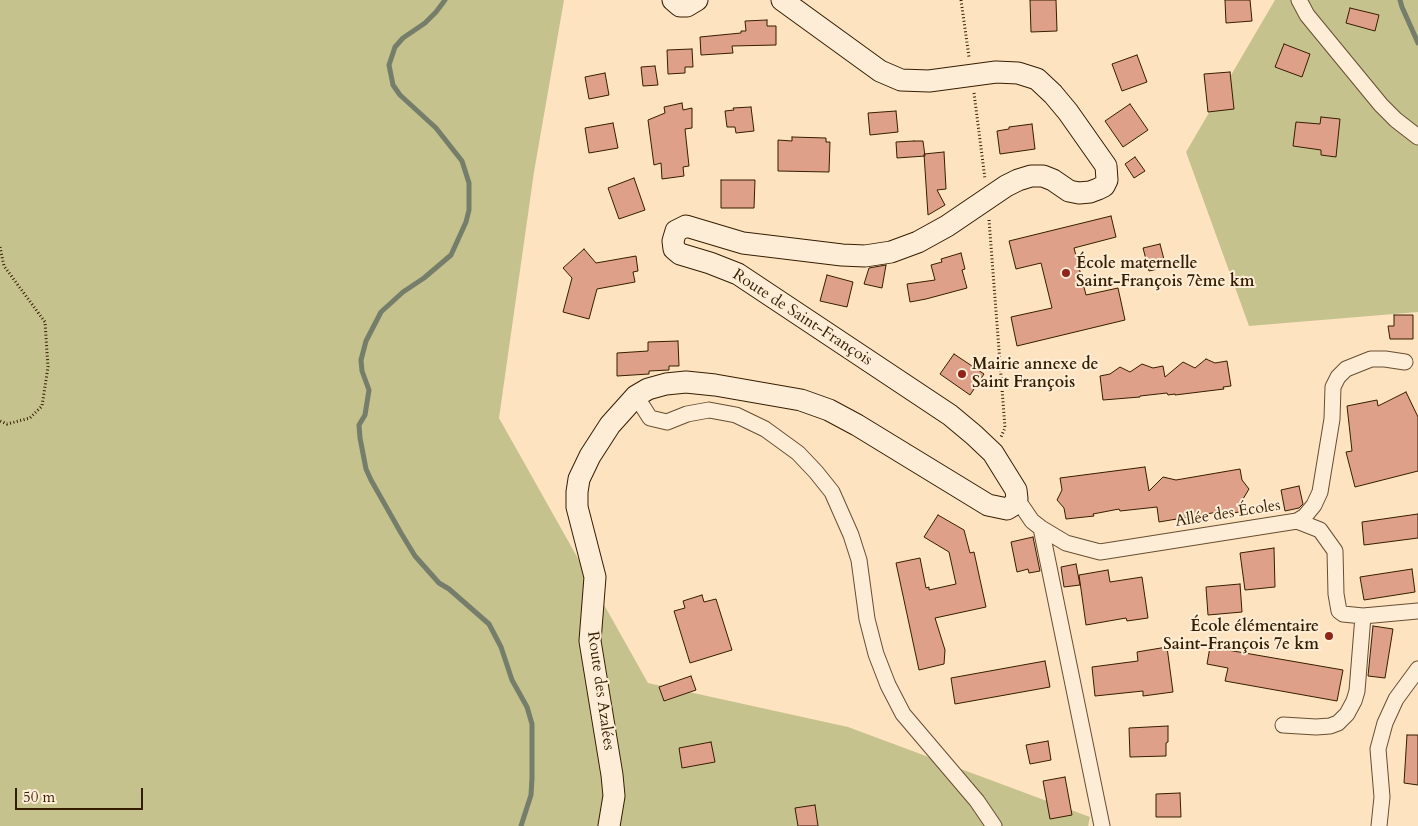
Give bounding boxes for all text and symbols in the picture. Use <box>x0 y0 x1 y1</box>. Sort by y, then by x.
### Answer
place label: École maternelle Saint-François 7ème km <box>1076 254 1254 292</box>
street label: Route de Saint-François <box>729 266 875 370</box>
marker: École maternelle Saint-François 7ème km <box>1060 267 1072 279</box>
place label: Mairie annexe de Saint François <box>972 355 1098 393</box>
marker: Mairie annexe de Saint François <box>956 368 968 380</box>
street label: Allée des Écoles <box>1174 496 1282 532</box>
place label: École élémentaire Saint-François 7e km <box>1163 617 1319 655</box>
street label: Route des Azalées <box>582 630 618 752</box>
marker: École élémentaire Saint-François 7e km <box>1323 630 1335 642</box>
scale bar <box>18 778 145 810</box>
text: 50 m <box>23 787 55 807</box>

